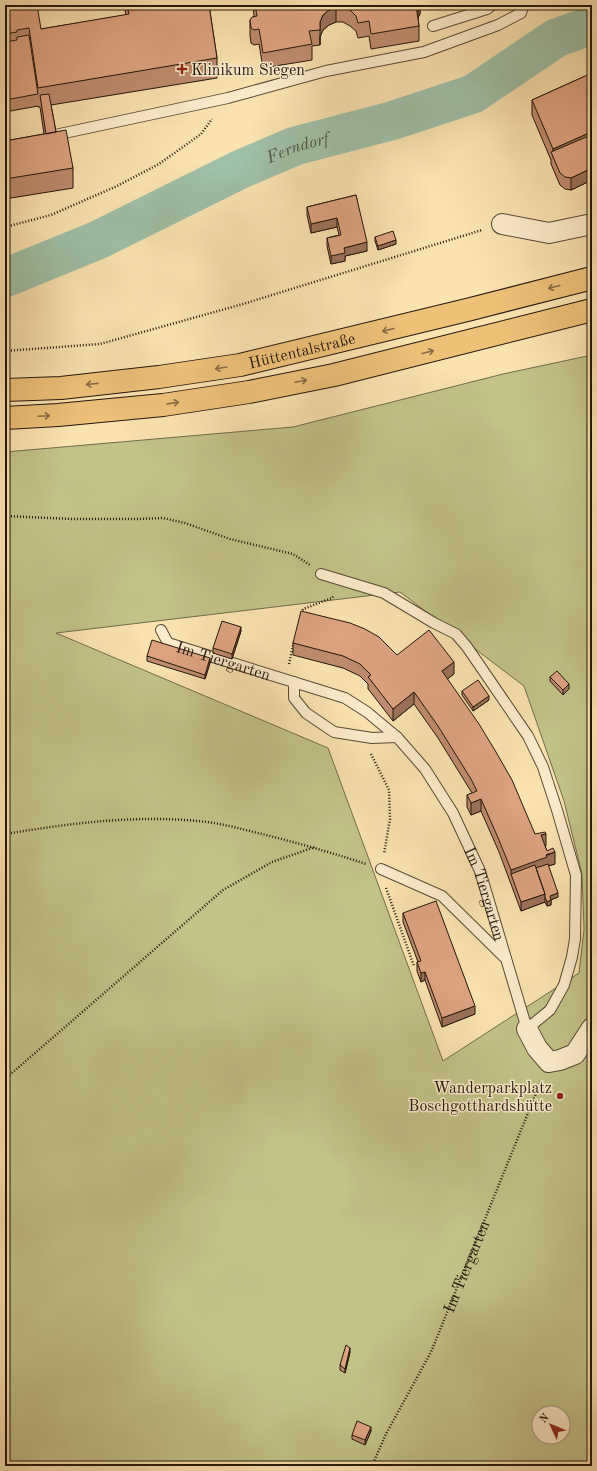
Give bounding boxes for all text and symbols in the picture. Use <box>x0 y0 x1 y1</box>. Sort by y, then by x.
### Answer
marker: Klinikum Siegen <box>176 63 188 75</box>
place label: Klinikum Siegen <box>191 63 305 79</box>
water label: Ferndorf <box>263 130 334 168</box>
one-way arrow <box>548 284 561 292</box>
one-way arrow <box>382 326 395 334</box>
street label: Hüttentalstraße <box>247 331 357 373</box>
one-way arrow <box>421 348 434 355</box>
one-way arrow <box>215 364 228 372</box>
one-way arrow <box>295 377 308 385</box>
one-way arrow <box>86 381 99 388</box>
one-way arrow <box>166 399 179 407</box>
one-way arrow <box>37 412 50 419</box>
street label: Im Tiergarten <box>174 640 273 684</box>
street label: Im Tiergarten <box>460 845 506 943</box>
place label: Wanderparkplatz Boschgotthardshütte <box>408 1081 552 1115</box>
marker: Wanderparkplatz Boschgotthardshütte <box>555 1091 565 1101</box>
street label: Im Tiergarten <box>442 1218 494 1315</box>
north arrow <box>531 1405 571 1445</box>
text: N <box>538 1412 552 1426</box>

